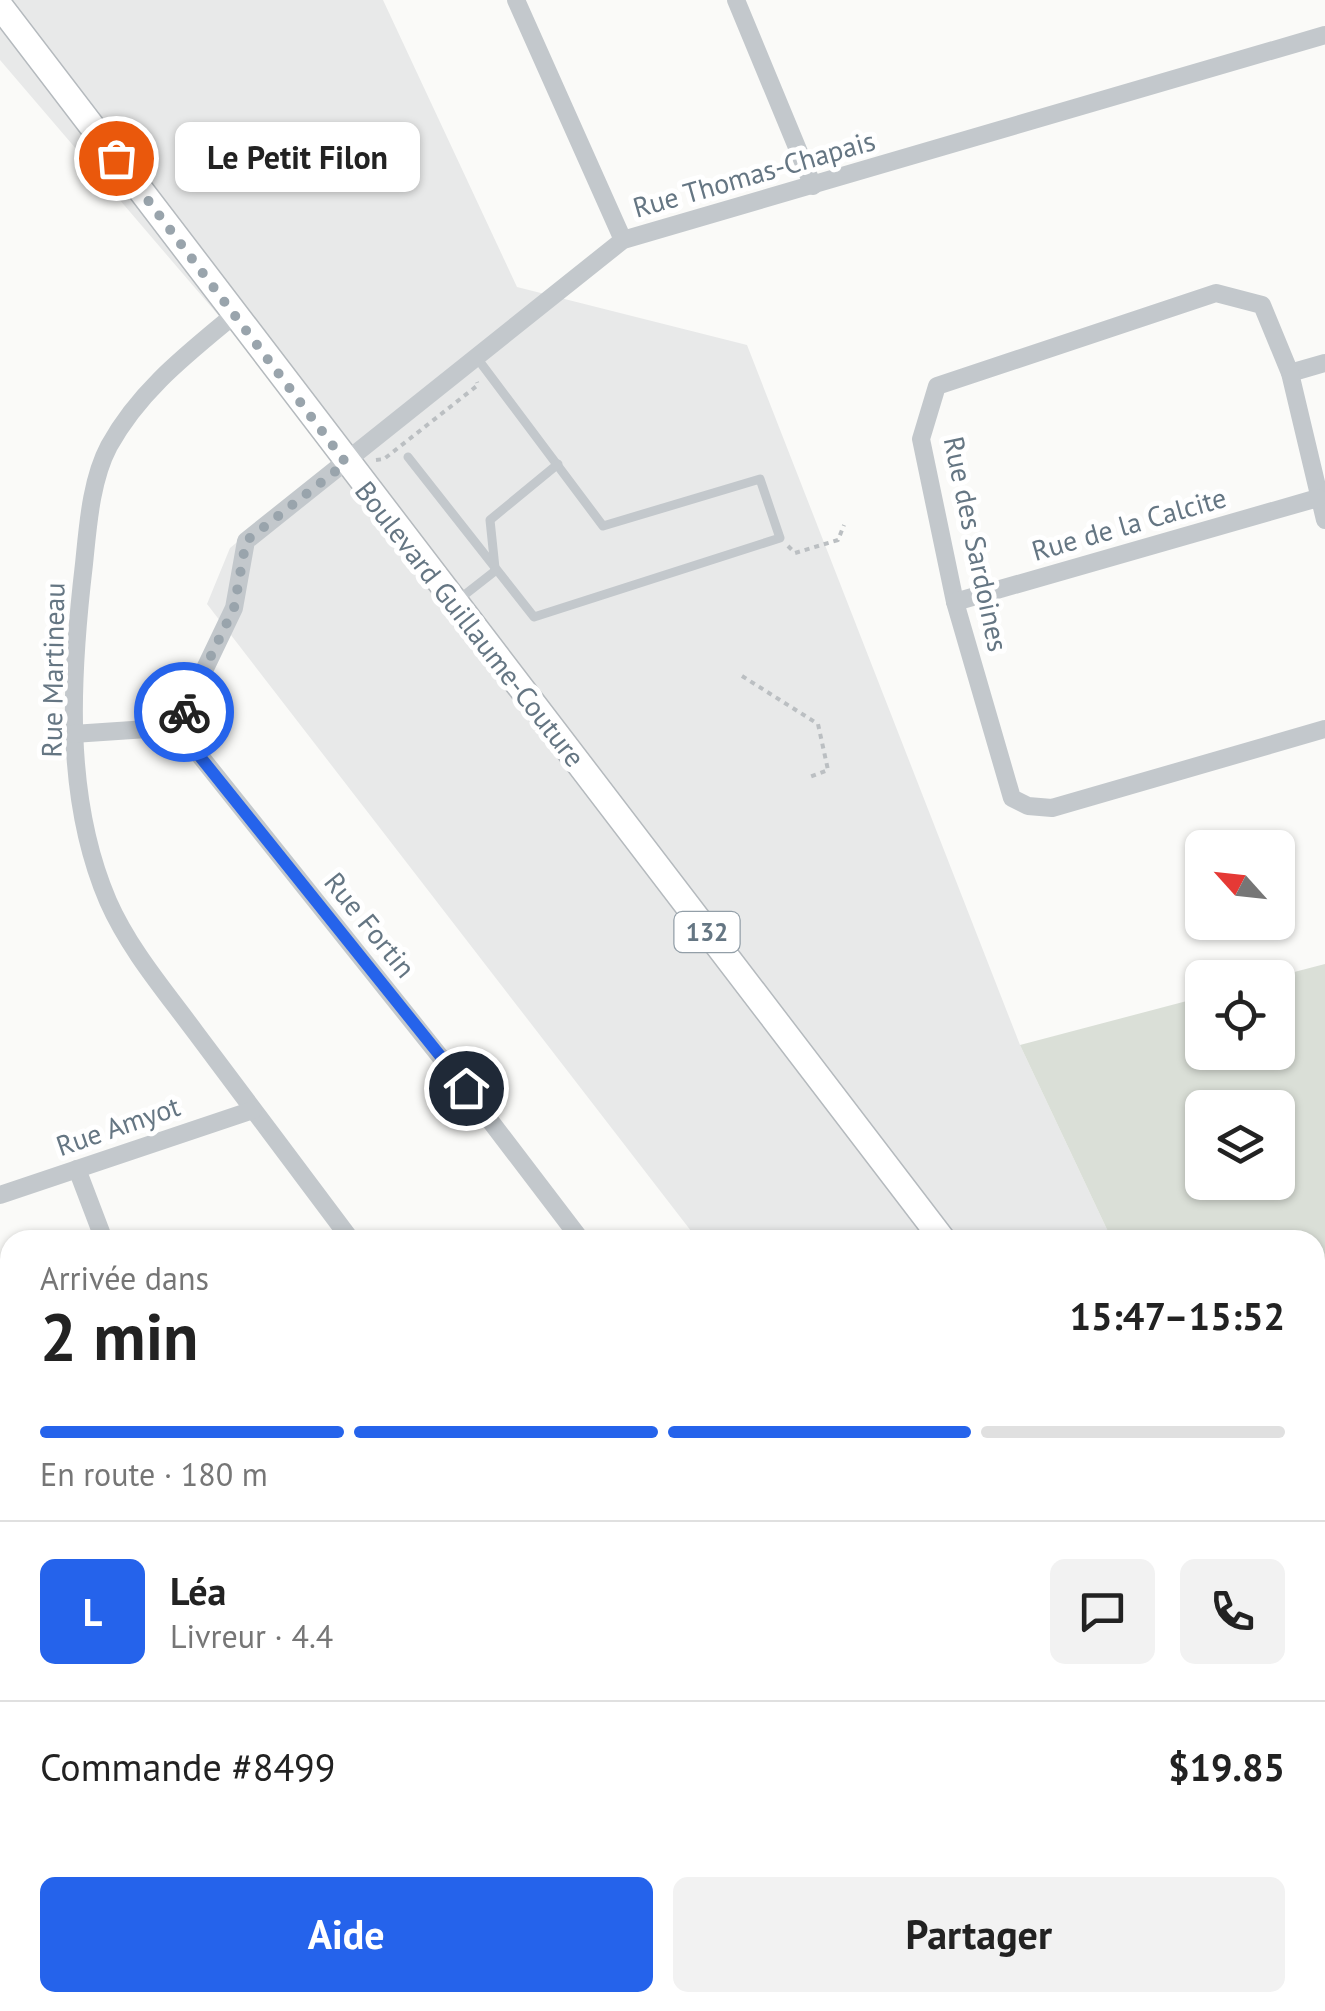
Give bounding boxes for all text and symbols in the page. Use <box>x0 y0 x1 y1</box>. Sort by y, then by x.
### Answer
pin <box>74 116 159 201</box>
street label: Rue Thomas-Chapais <box>629 121 879 226</box>
callout: Le Petit Filon <box>176 123 421 193</box>
icon: bag <box>89 131 144 186</box>
text: Le Petit Filon <box>207 136 388 178</box>
street label: Rue des Sardoines <box>936 433 1017 655</box>
street label: Boulevard Guillaume-Couture <box>347 473 594 774</box>
street label: Rue de la Calcite <box>1027 478 1230 569</box>
street label: Rue Martineau <box>32 582 73 758</box>
courier <box>134 662 234 762</box>
icon: bike <box>157 685 212 740</box>
north arrow <box>1185 830 1295 940</box>
map controls <box>1185 830 1295 1200</box>
street label: Rue Fortin <box>317 864 424 985</box>
road number: 132 <box>674 912 740 952</box>
button: locate <box>1185 960 1295 1070</box>
pin <box>424 1046 509 1131</box>
icon: home <box>439 1061 494 1116</box>
street label: Rue Amyot <box>51 1087 185 1164</box>
button: layers <box>1185 1090 1295 1200</box>
text: Arrivée dans <box>40 1257 209 1299</box>
text: 15:47–15:52 <box>1070 1291 1285 1340</box>
text: 2 min <box>40 1294 199 1378</box>
text: En route · 180 m <box>40 1453 268 1495</box>
button: chat <box>1050 1559 1155 1664</box>
button: phone <box>1180 1559 1285 1664</box>
text: Léa <box>170 1566 226 1615</box>
text: L <box>83 1587 102 1636</box>
text: Livreur · 4.4 <box>170 1615 333 1657</box>
text: Commande #8499 <box>40 1742 336 1791</box>
text: $19.85 <box>1168 1742 1285 1791</box>
button: Aide <box>40 1877 653 1992</box>
button: Partager <box>673 1877 1285 1992</box>

